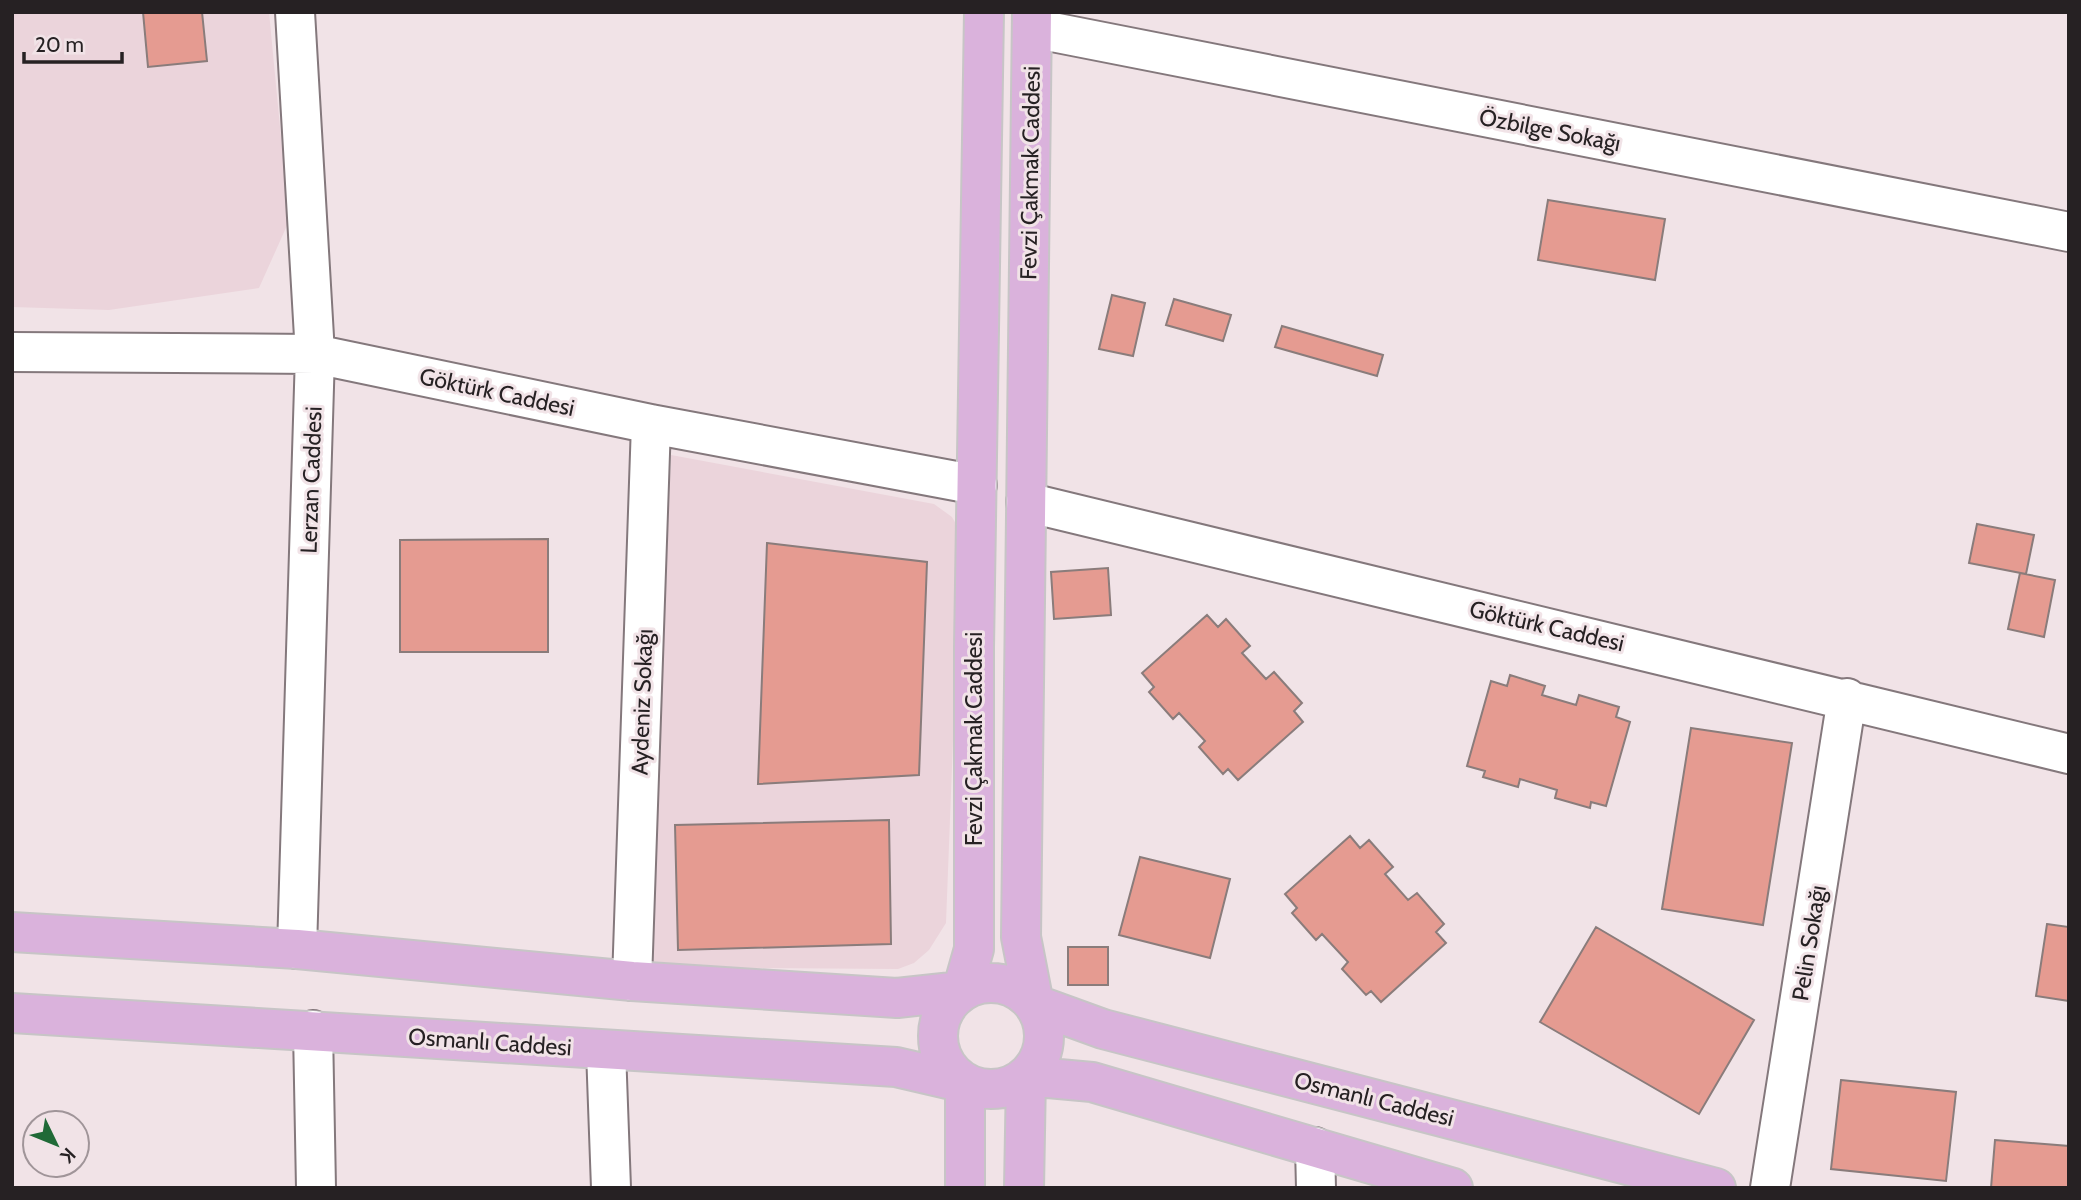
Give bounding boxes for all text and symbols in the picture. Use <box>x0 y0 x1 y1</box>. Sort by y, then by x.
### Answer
scale bar <box>24 21 122 65</box>
text: 20 m <box>35 32 84 57</box>
street label: Fevzi Çakmak Caddesi <box>1014 66 1046 280</box>
street label: Özbilge Sokağı <box>1477 103 1623 157</box>
street label: Göktürk Caddesi <box>417 362 577 422</box>
street label: Lerzan Caddesi <box>294 406 328 554</box>
street label: Göktürk Caddesi <box>1467 595 1627 657</box>
street label: Aydeniz Sokağı <box>625 628 659 776</box>
street label: Fevzi Çakmak Caddesi <box>960 632 988 846</box>
street label: Pelin Sokağı <box>1786 883 1832 1003</box>
street label: Osmanlı Caddesi <box>407 1022 573 1062</box>
street label: Osmanlı Caddesi <box>1291 1066 1457 1132</box>
north arrow <box>21 1109 91 1179</box>
text: K <box>56 1143 81 1168</box>

